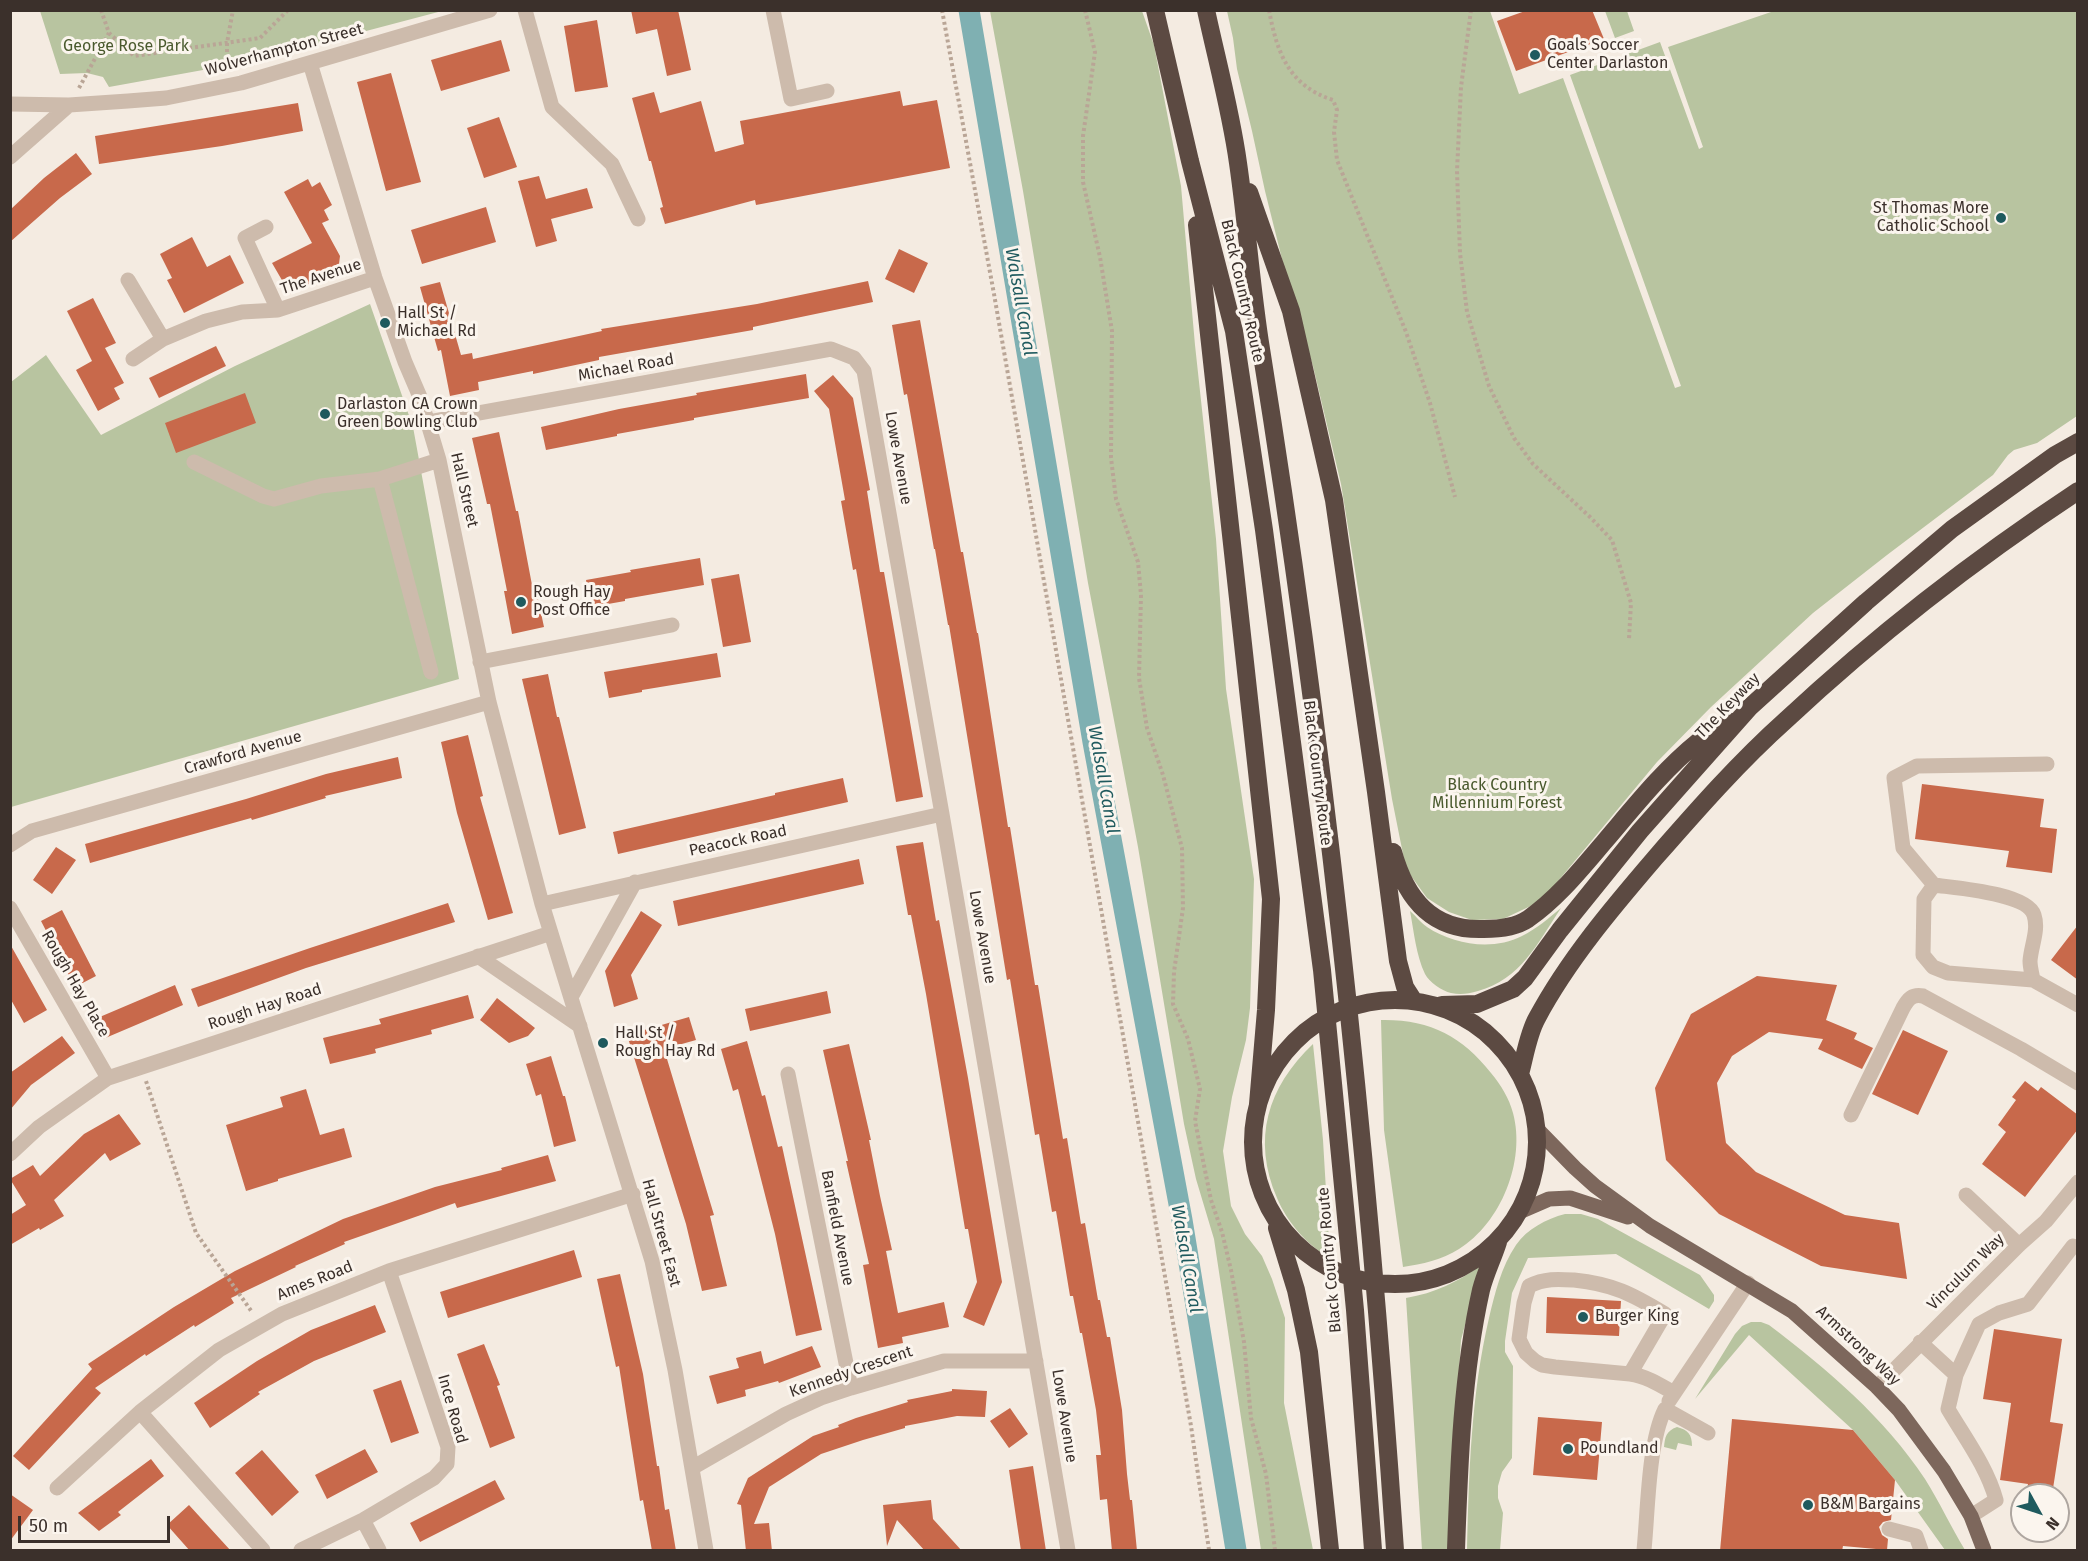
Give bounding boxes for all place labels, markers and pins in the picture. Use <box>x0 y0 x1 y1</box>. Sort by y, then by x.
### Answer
place label: Goals Soccer Center Darlaston <box>1547 36 1668 74</box>
marker: Goals Soccer Center Darlaston <box>1528 48 1542 62</box>
place label: St Thomas More Catholic School <box>1873 199 1989 237</box>
marker: St Thomas More Catholic School <box>1994 211 2008 225</box>
place label: Hall St / Michael Rd <box>397 304 476 342</box>
marker: Hall St / Michael Rd <box>378 316 392 330</box>
place label: Darlaston CA Crown Green Bowling Club <box>337 395 478 433</box>
marker: Darlaston CA Crown Green Bowling Club <box>318 407 332 421</box>
place label: Rough Hay Post Office <box>533 583 610 621</box>
marker: Rough Hay Post Office <box>514 595 528 609</box>
place label: Hall St / Rough Hay Rd <box>615 1024 715 1062</box>
marker: Hall St / Rough Hay Rd <box>596 1036 610 1050</box>
place label: Burger King <box>1595 1307 1679 1327</box>
marker: Burger King <box>1576 1310 1590 1324</box>
place label: Poundland <box>1580 1439 1659 1459</box>
marker: Poundland <box>1561 1442 1575 1456</box>
place label: B&M Bargains <box>1820 1495 1921 1515</box>
marker: B&M Bargains <box>1801 1498 1815 1512</box>

